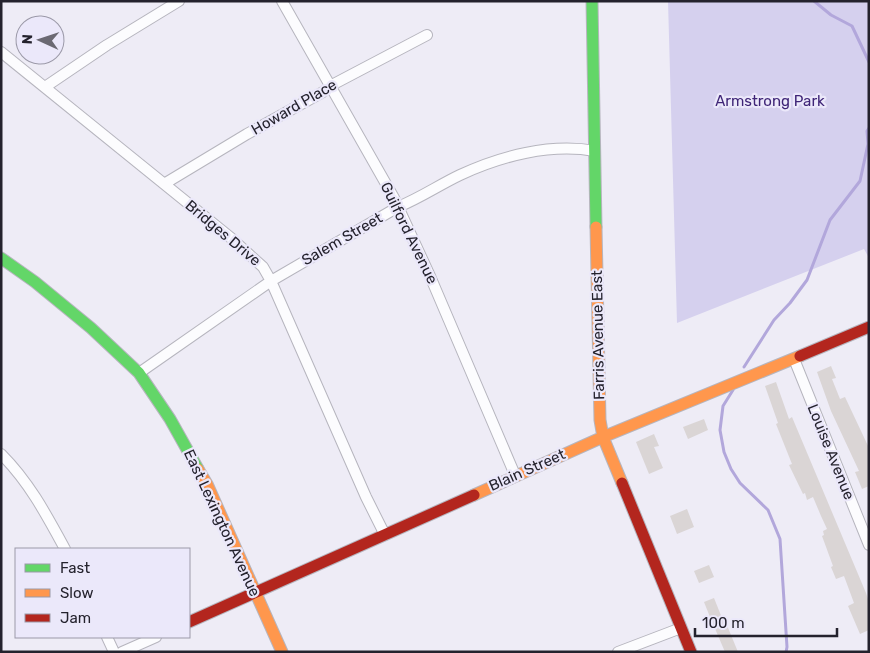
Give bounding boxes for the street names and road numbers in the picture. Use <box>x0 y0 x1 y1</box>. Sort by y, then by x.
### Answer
street label: Howard Place <box>248 75 340 139</box>
street label: Guilford Avenue <box>377 179 441 287</box>
street label: Bridges Drive <box>182 196 264 270</box>
street label: Salem Street <box>299 209 386 269</box>
street label: Farris Avenue East <box>588 270 608 400</box>
street label: Louise Avenue <box>804 402 858 502</box>
street label: Blain Street <box>486 445 568 495</box>
street label: East Lexington Avenue <box>180 447 264 599</box>

